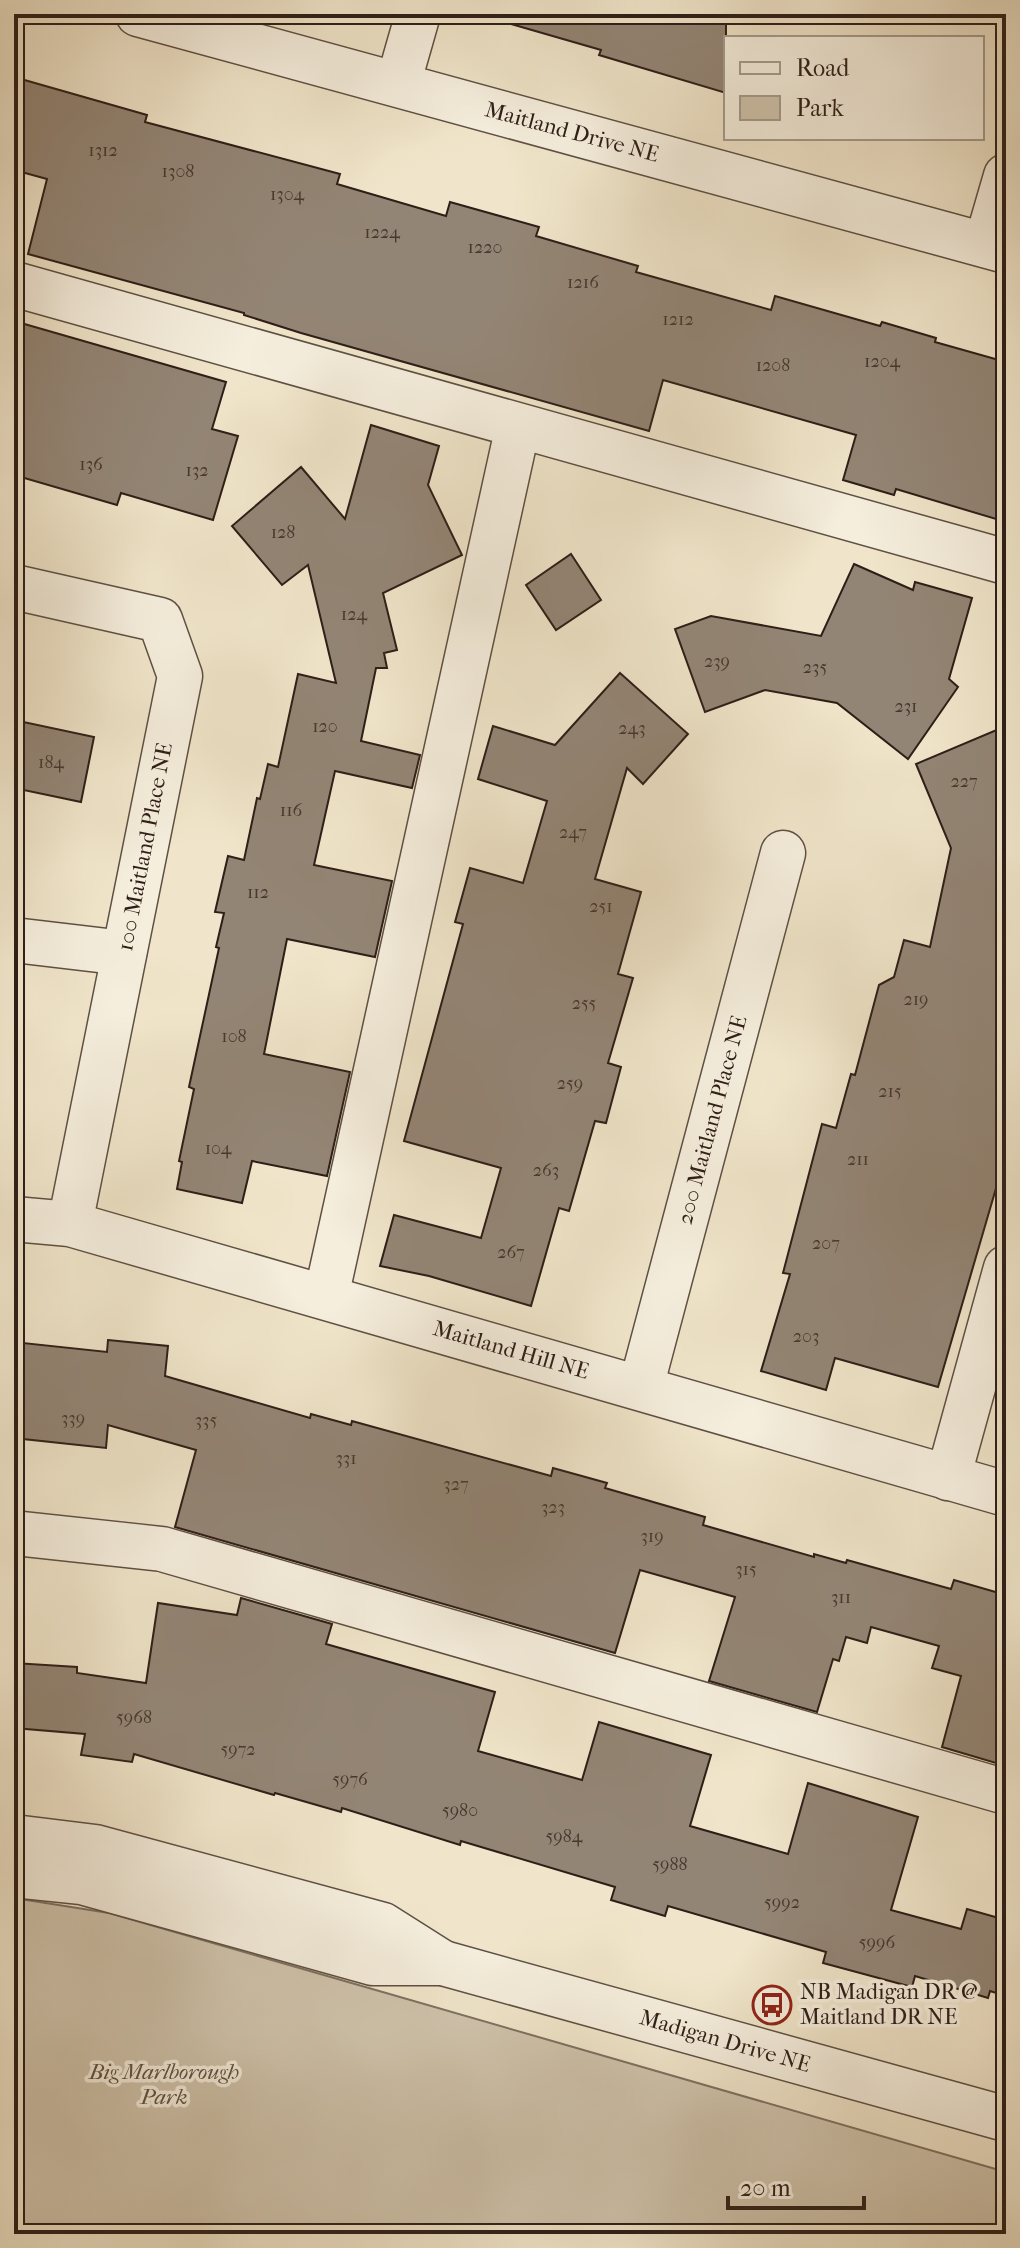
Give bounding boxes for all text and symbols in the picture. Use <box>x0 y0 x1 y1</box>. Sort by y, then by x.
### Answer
legend <box>724 36 984 140</box>
text: Road <box>796 54 850 82</box>
text: Park <box>796 94 844 122</box>
street label: Maitland Drive NE <box>482 96 662 168</box>
house number: 1312 <box>88 140 118 161</box>
house number: 1308 <box>162 161 194 182</box>
house number: 1304 <box>270 184 304 205</box>
house number: 1224 <box>364 222 400 243</box>
house number: 1220 <box>468 237 502 258</box>
house number: 1216 <box>567 272 599 293</box>
house number: 1212 <box>662 309 694 330</box>
house number: 1204 <box>864 351 900 372</box>
house number: 1208 <box>756 355 790 376</box>
house number: 136 <box>79 454 103 475</box>
house number: 132 <box>185 460 209 481</box>
house number: 128 <box>271 522 295 543</box>
house number: 124 <box>341 604 368 625</box>
house number: 239 <box>704 651 730 672</box>
house number: 235 <box>803 657 827 678</box>
house number: 231 <box>894 696 918 717</box>
house number: 120 <box>312 716 338 737</box>
house number: 243 <box>618 718 646 739</box>
street label: 100 Maitland Place NE <box>112 741 178 953</box>
house number: 184 <box>38 752 64 773</box>
house number: 227 <box>950 771 978 792</box>
house number: 116 <box>280 800 303 821</box>
house number: 247 <box>559 822 587 843</box>
house number: 112 <box>247 882 269 903</box>
house number: 251 <box>589 896 613 917</box>
house number: 219 <box>903 989 929 1010</box>
house number: 255 <box>572 993 597 1014</box>
street label: 200 Maitland Place NE <box>672 1013 752 1227</box>
house number: 108 <box>221 1026 247 1047</box>
house number: 259 <box>557 1073 583 1094</box>
house number: 215 <box>878 1081 902 1102</box>
house number: 104 <box>205 1138 232 1159</box>
house number: 211 <box>847 1149 869 1170</box>
house number: 263 <box>533 1160 559 1181</box>
house number: 207 <box>812 1233 840 1254</box>
house number: 267 <box>497 1242 525 1263</box>
street label: Maitland Hill NE <box>430 1315 592 1385</box>
house number: 203 <box>793 1326 819 1347</box>
house number: 339 <box>61 1408 85 1429</box>
house number: 335 <box>195 1410 217 1431</box>
house number: 331 <box>335 1448 357 1469</box>
house number: 327 <box>443 1474 469 1495</box>
house number: 323 <box>541 1497 565 1518</box>
house number: 319 <box>640 1526 664 1547</box>
house number: 315 <box>735 1559 757 1580</box>
house number: 311 <box>831 1587 851 1608</box>
house number: 5968 <box>116 1707 152 1728</box>
house number: 5972 <box>220 1739 256 1760</box>
house number: 5976 <box>332 1769 368 1790</box>
house number: 5980 <box>442 1800 478 1821</box>
house number: 5984 <box>546 1826 583 1847</box>
house number: 5988 <box>652 1854 688 1875</box>
house number: 5992 <box>764 1892 800 1913</box>
house number: 5996 <box>859 1932 895 1953</box>
place label: NB Madigan DR @ Maitland DR NE <box>800 1979 977 2030</box>
bus stop icon: NB Madigan DR @ Maitland DR NE <box>751 1984 793 2026</box>
street label: Madigan Drive NE <box>636 2004 814 2078</box>
park label: Big Marlborough Park <box>88 2059 239 2110</box>
scale bar <box>728 2160 864 2210</box>
text: 20 m <box>740 2174 791 2202</box>

